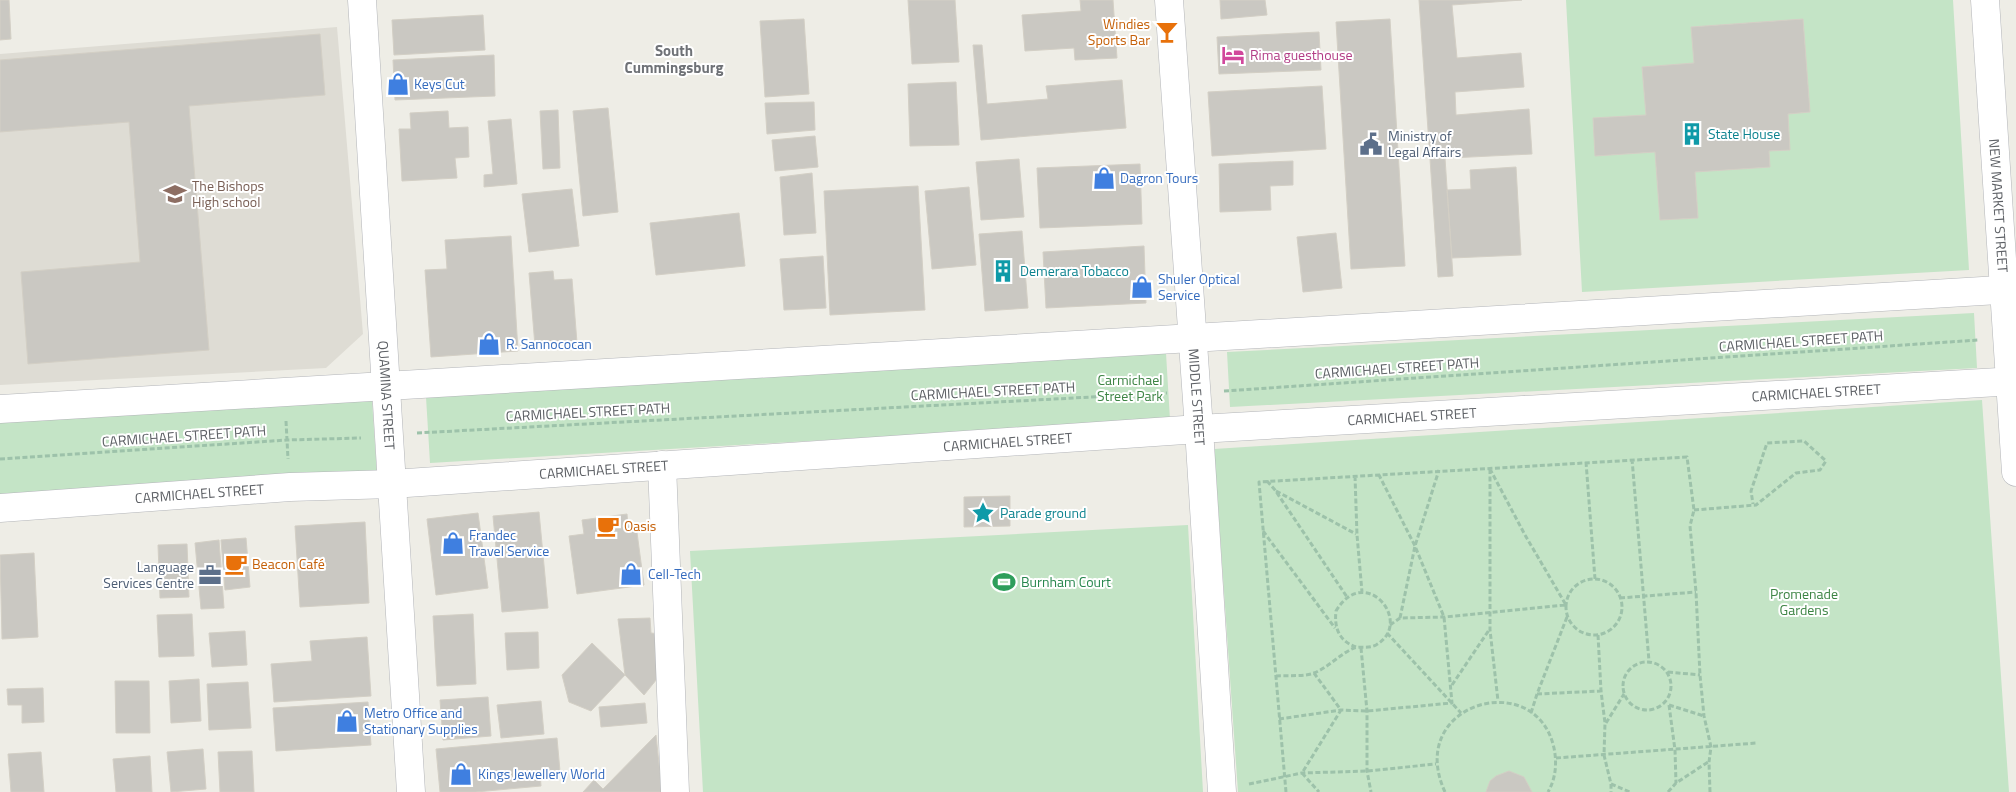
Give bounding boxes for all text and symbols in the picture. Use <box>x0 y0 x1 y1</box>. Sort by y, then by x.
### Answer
place label: Windies Sports Bar <box>1088 13 1150 50</box>
bar icon: Windies Sports Bar <box>1154 19 1180 45</box>
district label: South Cummingsburg <box>625 39 723 79</box>
hotel icon: Rima guesthouse <box>1220 42 1246 68</box>
place label: Rima guesthouse <box>1250 44 1353 65</box>
shop icon: Keys Cut <box>385 71 411 97</box>
place label: Keys Cut <box>414 73 465 94</box>
building icon: State House <box>1679 121 1705 147</box>
place label: State House <box>1708 123 1780 144</box>
place label: Ministry of Legal Affairs <box>1388 125 1461 162</box>
public building icon: Ministry of Legal Affairs <box>1358 131 1384 157</box>
street label: NEW MARKET STREET <box>1984 138 2014 274</box>
shop icon: Dagron Tours <box>1091 165 1117 191</box>
place label: Dagron Tours <box>1120 167 1198 188</box>
place label: The Bishops High school <box>192 175 264 212</box>
school or university icon: The Bishops High school <box>162 181 188 207</box>
building icon: Demerara Tobacco <box>990 258 1016 284</box>
place label: Demerara Tobacco <box>1020 260 1129 281</box>
place label: Shuler Optical Service <box>1158 268 1240 305</box>
shop icon: Shuler Optical Service <box>1129 274 1155 300</box>
street label: CARMICHAEL STREET PATH <box>1718 324 1884 357</box>
shop icon: R. Sannococan <box>476 331 502 357</box>
place label: R. Sannococan <box>506 333 592 354</box>
street label: QUAMINA STREET <box>373 340 401 451</box>
street label: MIDDLE STREET <box>1183 348 1211 447</box>
street label: CARMICHAEL STREET PATH <box>1314 351 1480 384</box>
park label: Carmichael Street Park <box>1097 369 1163 406</box>
street label: CARMICHAEL STREET PATH <box>910 376 1076 405</box>
street label: CARMICHAEL STREET <box>1751 378 1882 407</box>
street label: CARMICHAEL STREET PATH <box>505 397 671 426</box>
street label: CARMICHAEL STREET <box>1347 402 1478 430</box>
street label: CARMICHAEL STREET PATH <box>101 419 267 452</box>
street label: CARMICHAEL STREET <box>943 427 1074 456</box>
street label: CARMICHAEL STREET <box>538 454 670 484</box>
street label: CARMICHAEL STREET <box>134 478 265 508</box>
place icon: Parade ground <box>970 500 996 526</box>
place label: Parade ground <box>1000 502 1086 523</box>
cafe icon: Oasis <box>595 513 621 539</box>
place label: Oasis <box>624 515 656 536</box>
place label: Frandec Travel Service <box>469 524 549 561</box>
shop icon: Frandec Travel Service <box>440 530 466 556</box>
cafe icon: Beacon Café <box>223 551 249 577</box>
place label: Beacon Café <box>252 553 325 574</box>
place label: Language Services Centre <box>103 556 194 593</box>
shop icon: Cell-Tech <box>618 561 644 587</box>
office icon: Language Services Centre <box>197 562 223 588</box>
place label: Cell-Tech <box>648 563 701 584</box>
sports icon: Burnham Court <box>991 569 1017 595</box>
place label: Burnham Court <box>1021 571 1111 592</box>
park label: Promenade Gardens <box>1770 583 1838 620</box>
place label: Metro Office and Stationary Supplies <box>364 702 478 739</box>
shop icon: Metro Office and Stationary Supplies <box>334 708 360 734</box>
shop icon: Kings Jewellery World <box>448 761 474 787</box>
place label: Kings Jewellery World <box>478 763 605 784</box>

